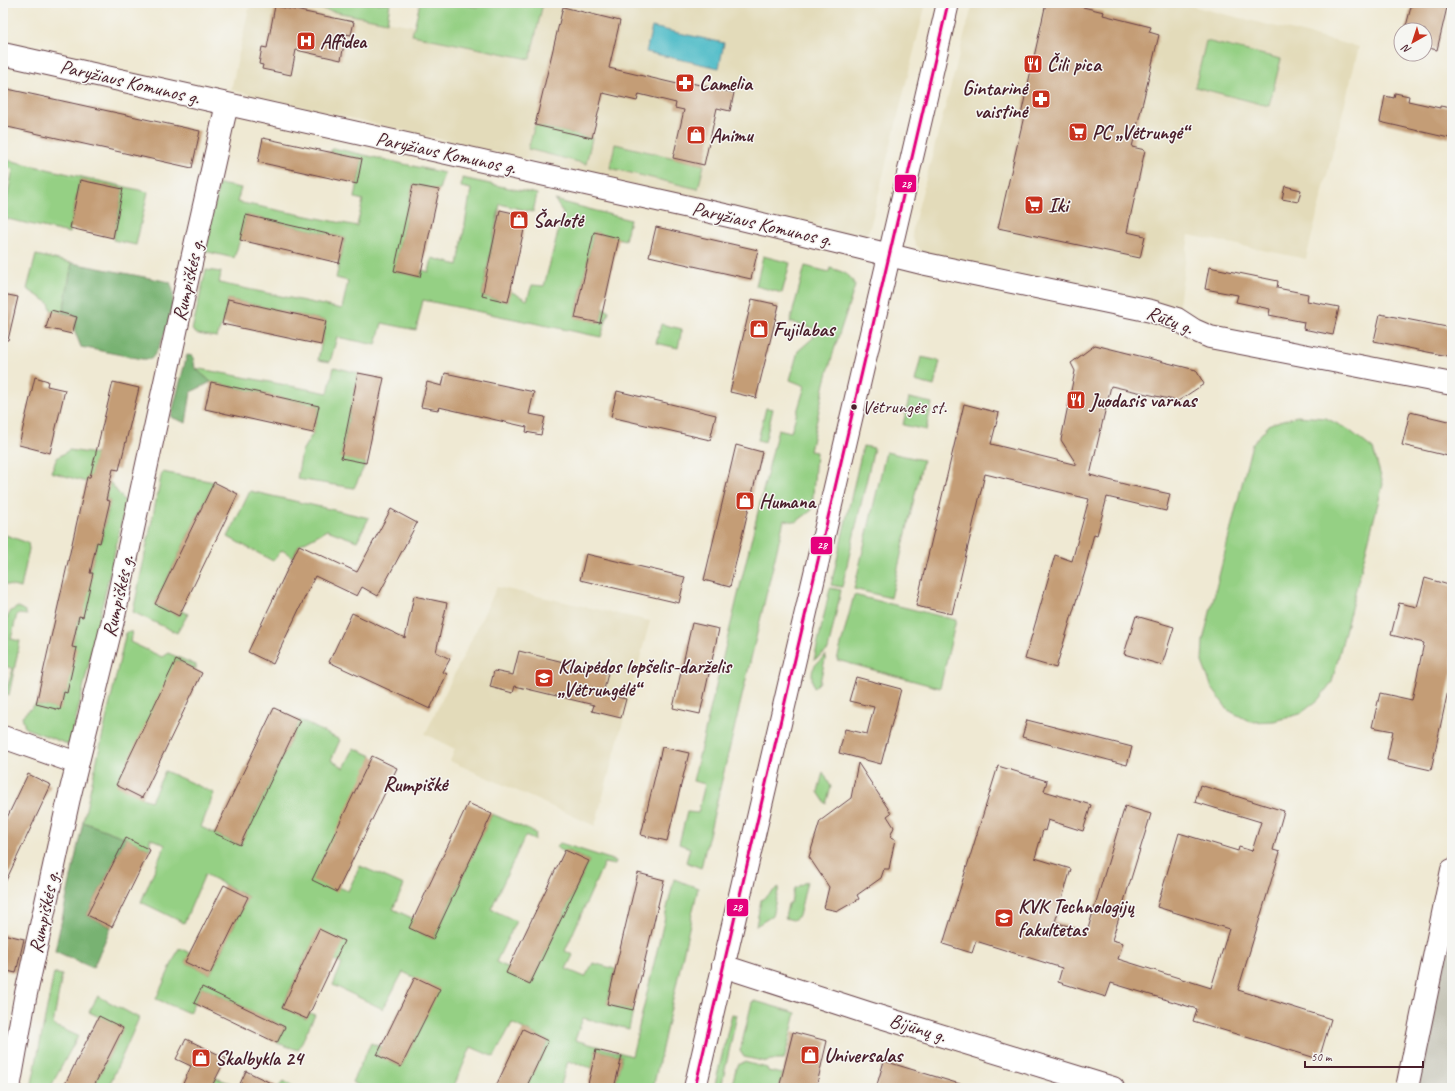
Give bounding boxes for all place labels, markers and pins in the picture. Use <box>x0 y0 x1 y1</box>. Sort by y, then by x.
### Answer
place label: Affidea <box>320 29 368 54</box>
hospital icon: Affidea <box>295 30 317 52</box>
place label: Čili pica <box>1047 52 1103 77</box>
restaurant icon: Čili pica <box>1022 53 1044 75</box>
place label: Camelia <box>699 71 754 96</box>
pharmacy icon: Camelia <box>674 72 696 94</box>
place label: Gintarinė vaistinė <box>962 76 1029 124</box>
pharmacy icon: Gintarinė vaistinė <box>1030 88 1052 110</box>
place label: PC „Vėtrungė“ <box>1092 120 1192 145</box>
supermarket icon: PC „Vėtrungė“ <box>1067 121 1089 143</box>
place label: Animu <box>710 123 754 148</box>
shop icon: Animu <box>685 124 707 146</box>
place label: Iki <box>1048 193 1071 218</box>
supermarket icon: Iki <box>1023 194 1045 216</box>
place label: Šarlotė <box>533 208 585 233</box>
shop icon: Šarlotė <box>508 209 530 231</box>
place label: Fujilabas <box>773 317 836 342</box>
shop icon: Fujilabas <box>748 318 770 340</box>
place label: Juodasis varnas <box>1088 388 1198 413</box>
restaurant icon: Juodasis varnas <box>1065 389 1087 411</box>
place label: Vėtrungės st. <box>862 395 947 419</box>
marker: Vėtrungės st. <box>849 402 859 412</box>
place label: Humana <box>759 489 817 514</box>
shop icon: Humana <box>734 490 756 512</box>
place label: Klaipėdos lopšelis-darželis „Vėtrungėlė“ <box>558 654 733 702</box>
school or university icon: Klaipėdos lopšelis-darželis „Vėtrungėlė“ <box>533 667 555 689</box>
place label: KVK Technologijų fakultetas <box>1018 894 1135 942</box>
school or university icon: KVK Technologijų fakultetas <box>993 907 1015 929</box>
place label: Universalas <box>824 1043 904 1068</box>
shop icon: Universalas <box>799 1044 821 1066</box>
place label: Skalbykla 24 <box>215 1046 306 1071</box>
shop icon: Skalbykla 24 <box>190 1047 212 1069</box>

